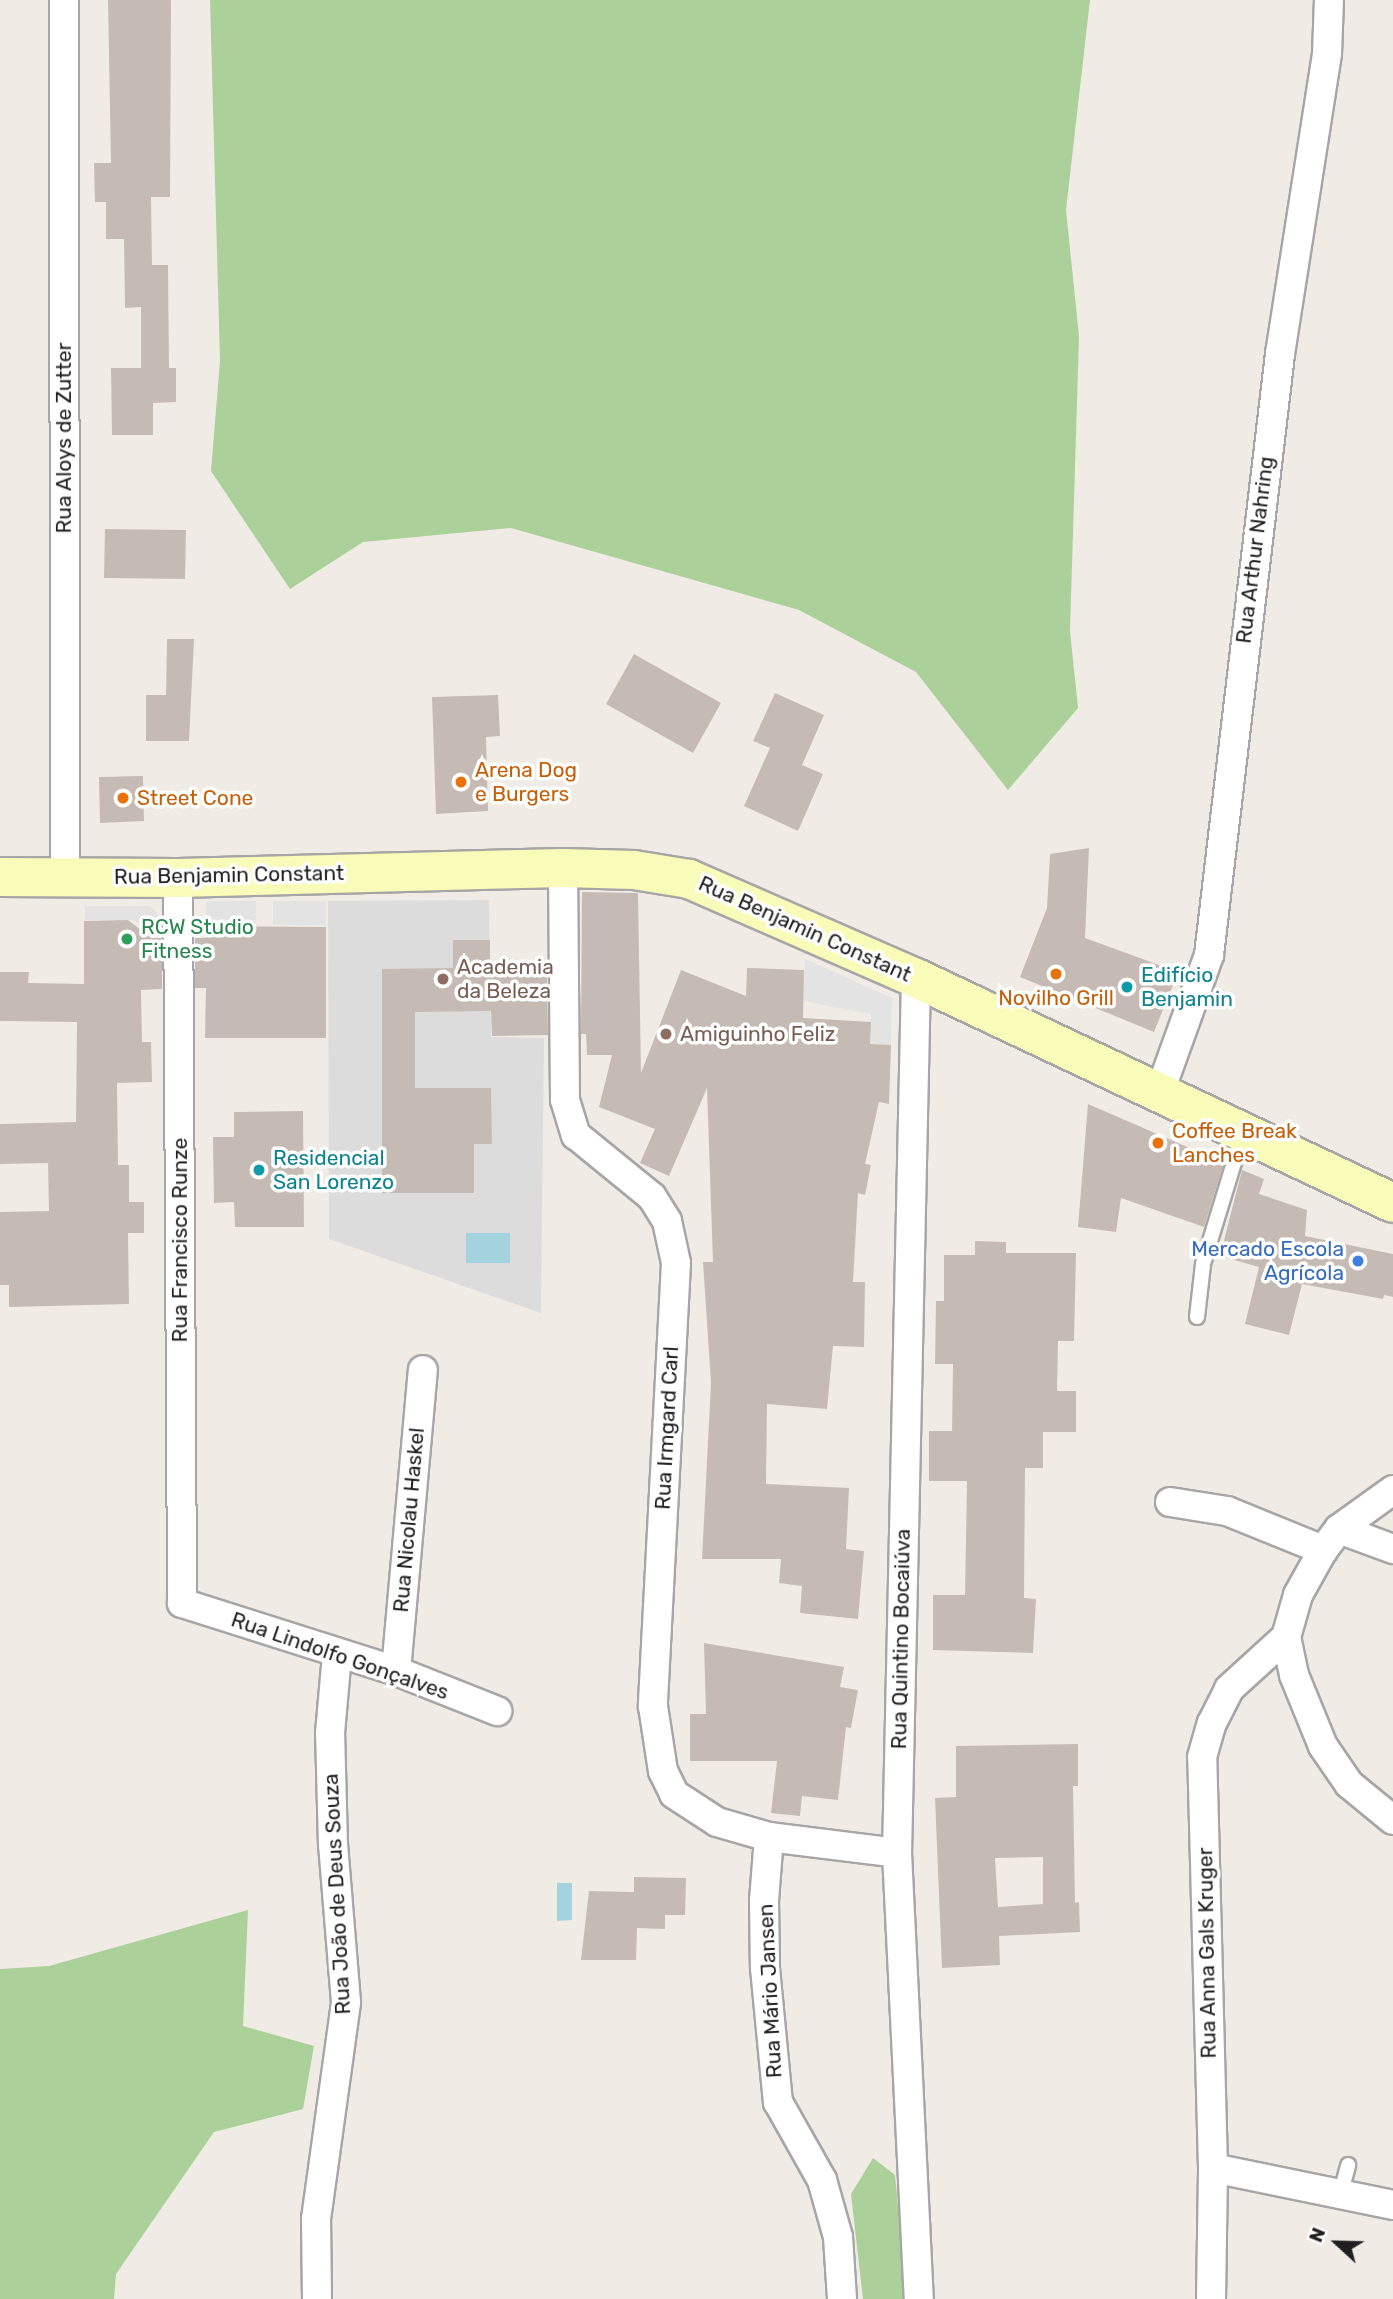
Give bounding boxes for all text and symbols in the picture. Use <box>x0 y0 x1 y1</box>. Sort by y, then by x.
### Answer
street label: Rua Aloys de Zutter <box>51 342 77 534</box>
street label: Rua Arthur Nahring <box>1231 455 1279 645</box>
place label: Arena Dog e Burgers <box>475 757 577 807</box>
marker: Arena Dog e Burgers <box>453 774 469 790</box>
place label: Street Cone <box>137 785 253 811</box>
marker: Street Cone <box>115 790 131 806</box>
street label: Rua Benjamin Constant <box>114 860 344 890</box>
street label: Rua Benjamin Constant <box>695 871 915 987</box>
place label: RCW Studio Fitness <box>141 914 254 964</box>
marker: RCW Studio Fitness <box>119 931 135 947</box>
place label: Academia da Beleza <box>457 954 554 1004</box>
place label: Edifício Benjamin <box>1141 962 1233 1012</box>
marker: Novilho Grill <box>1048 966 1064 982</box>
marker: Academia da Beleza <box>435 971 451 987</box>
marker: Edifício Benjamin <box>1119 979 1135 995</box>
place label: Novilho Grill <box>998 985 1114 1011</box>
place label: Amiguinho Feliz <box>680 1021 835 1047</box>
marker: Amiguinho Feliz <box>658 1026 674 1042</box>
place label: Coffee Break Lanches <box>1172 1118 1297 1168</box>
marker: Coffee Break Lanches <box>1150 1135 1166 1151</box>
street label: Rua Francisco Runze <box>167 1138 193 1342</box>
place label: Residencial San Lorenzo <box>273 1145 394 1195</box>
marker: Residencial San Lorenzo <box>251 1162 267 1178</box>
place label: Mercado Escola Agrícola <box>1191 1236 1344 1286</box>
marker: Mercado Escola Agrícola <box>1350 1253 1366 1269</box>
street label: Rua Irmgard Carl <box>650 1346 684 1510</box>
street label: Rua Nicolau Haskel <box>388 1427 430 1613</box>
street label: Rua Quintino Bocaiúva <box>886 1528 916 1750</box>
street label: Rua Lindolfo Gonçalves <box>228 1607 452 1705</box>
street label: Rua João de Deus Souza <box>318 1773 356 2015</box>
street label: Rua Anna Gals Kruger <box>1193 1847 1221 2059</box>
street label: Rua Mário Jansen <box>753 1903 787 2079</box>
north arrow <box>1302 2208 1372 2278</box>
text: N <box>1304 2224 1330 2246</box>

